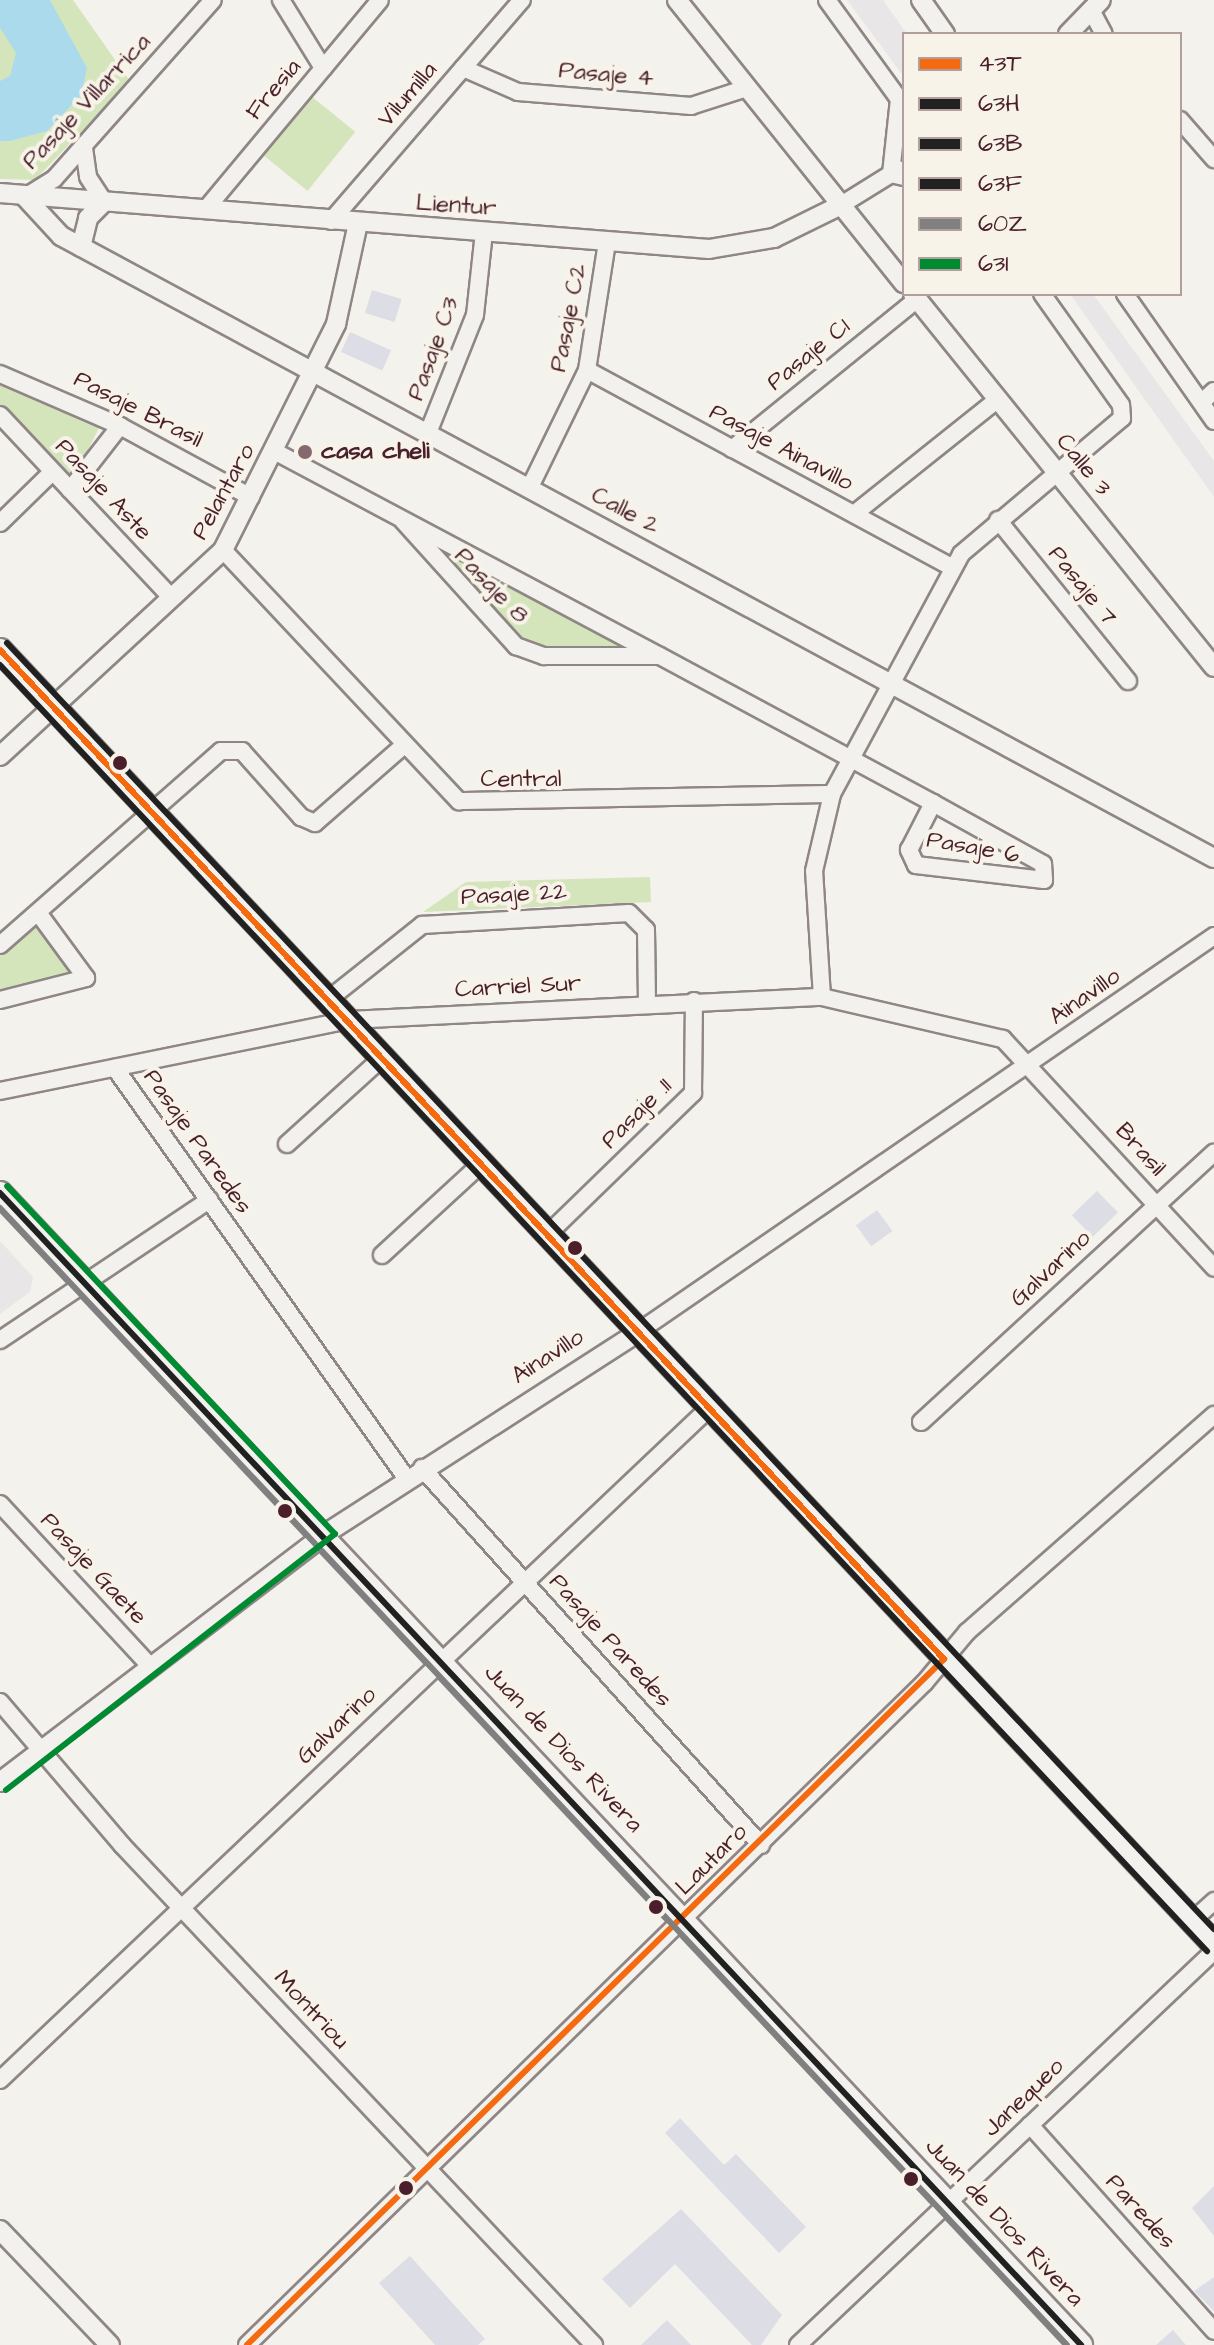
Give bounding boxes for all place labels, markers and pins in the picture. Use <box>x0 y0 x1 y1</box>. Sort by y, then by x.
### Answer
place label: casa cheli <box>321 438 430 466</box>
marker: casa cheli <box>296 443 314 461</box>
unlabelled marker <box>112 755 128 771</box>
unlabelled marker <box>567 1240 583 1256</box>
unlabelled marker <box>277 1503 293 1519</box>
unlabelled marker <box>648 1899 664 1915</box>
unlabelled marker <box>903 2171 919 2187</box>
unlabelled marker <box>398 2180 414 2196</box>

